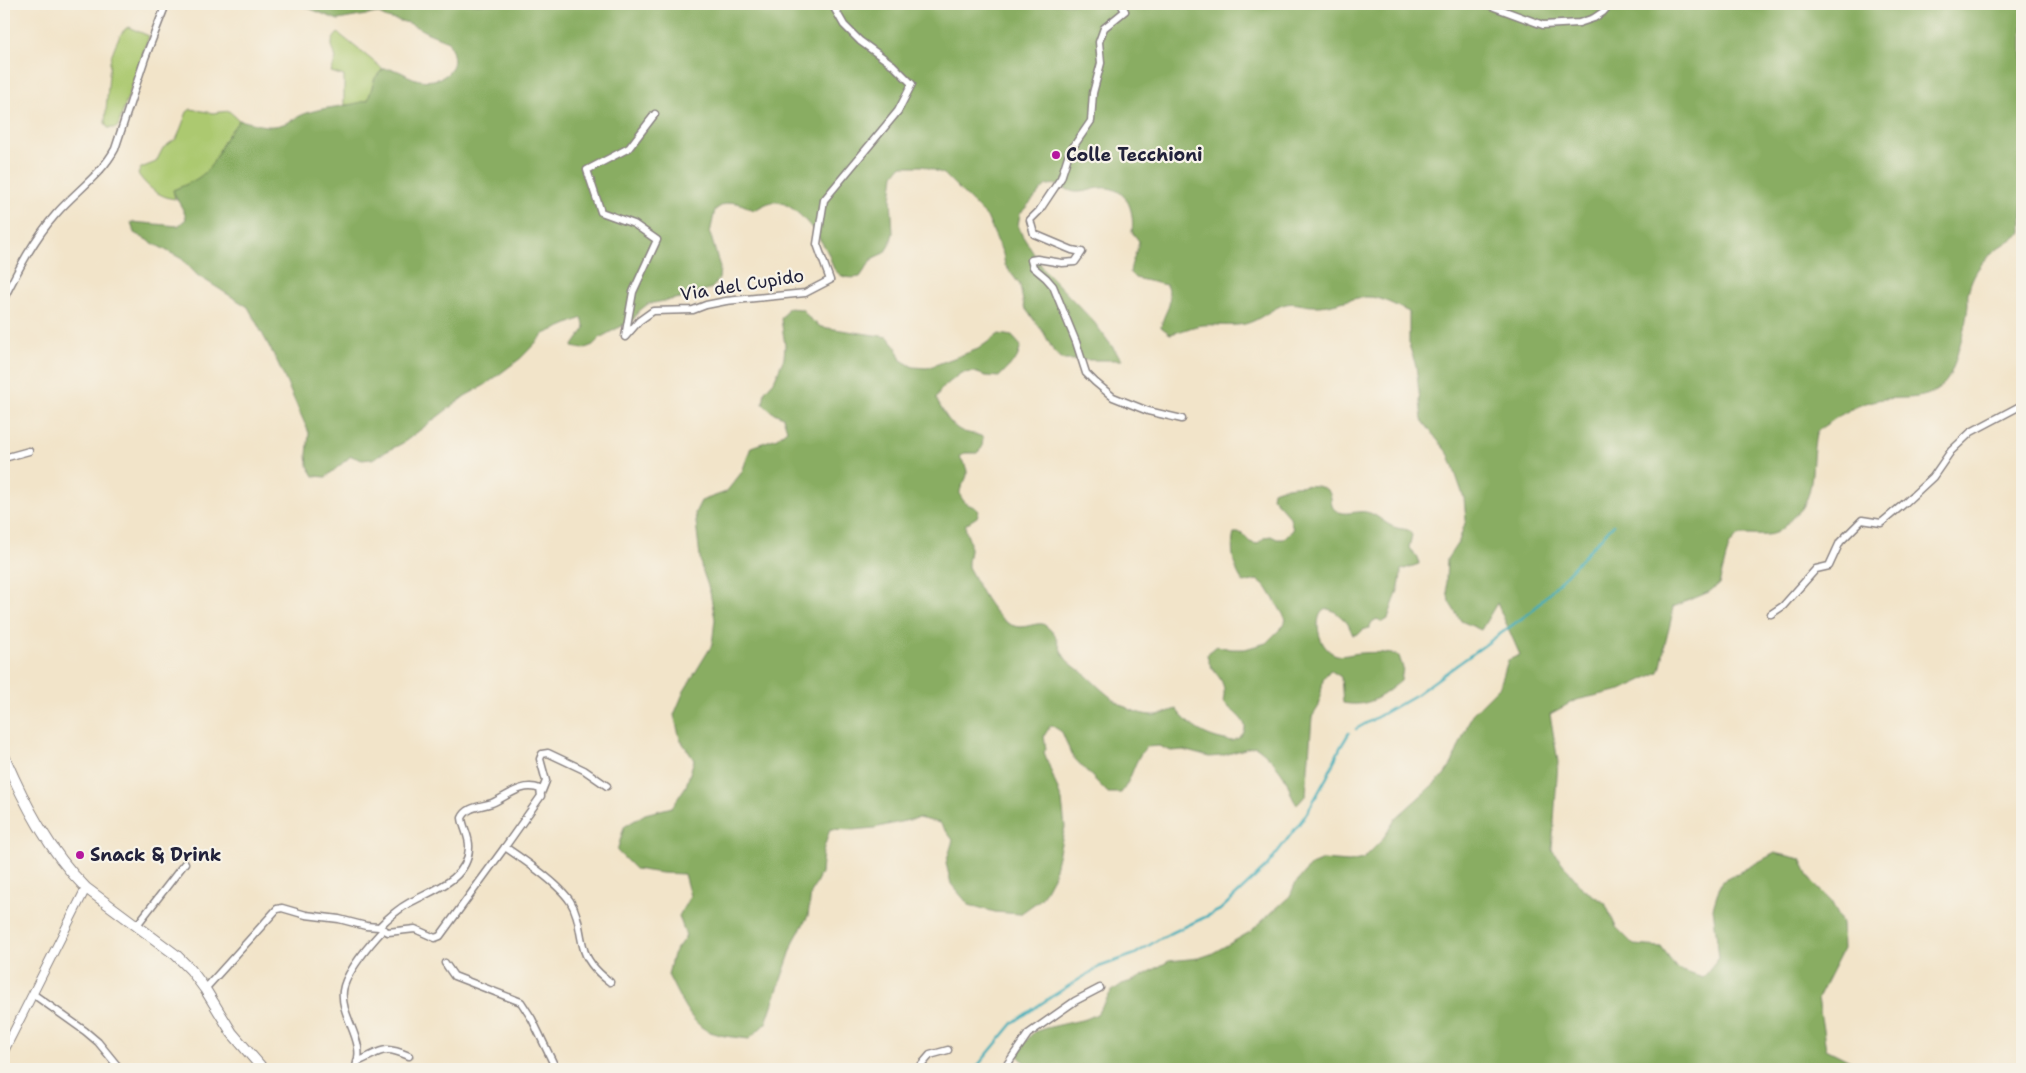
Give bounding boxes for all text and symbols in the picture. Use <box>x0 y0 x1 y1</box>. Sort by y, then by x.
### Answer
place label: Colle Tecchioni <box>1066 143 1203 167</box>
marker: Colle Tecchioni <box>1050 149 1062 161</box>
street label: Via del Cupido <box>678 263 806 307</box>
place label: Snack & Drink <box>90 843 221 867</box>
marker: Snack & Drink <box>74 849 86 861</box>

